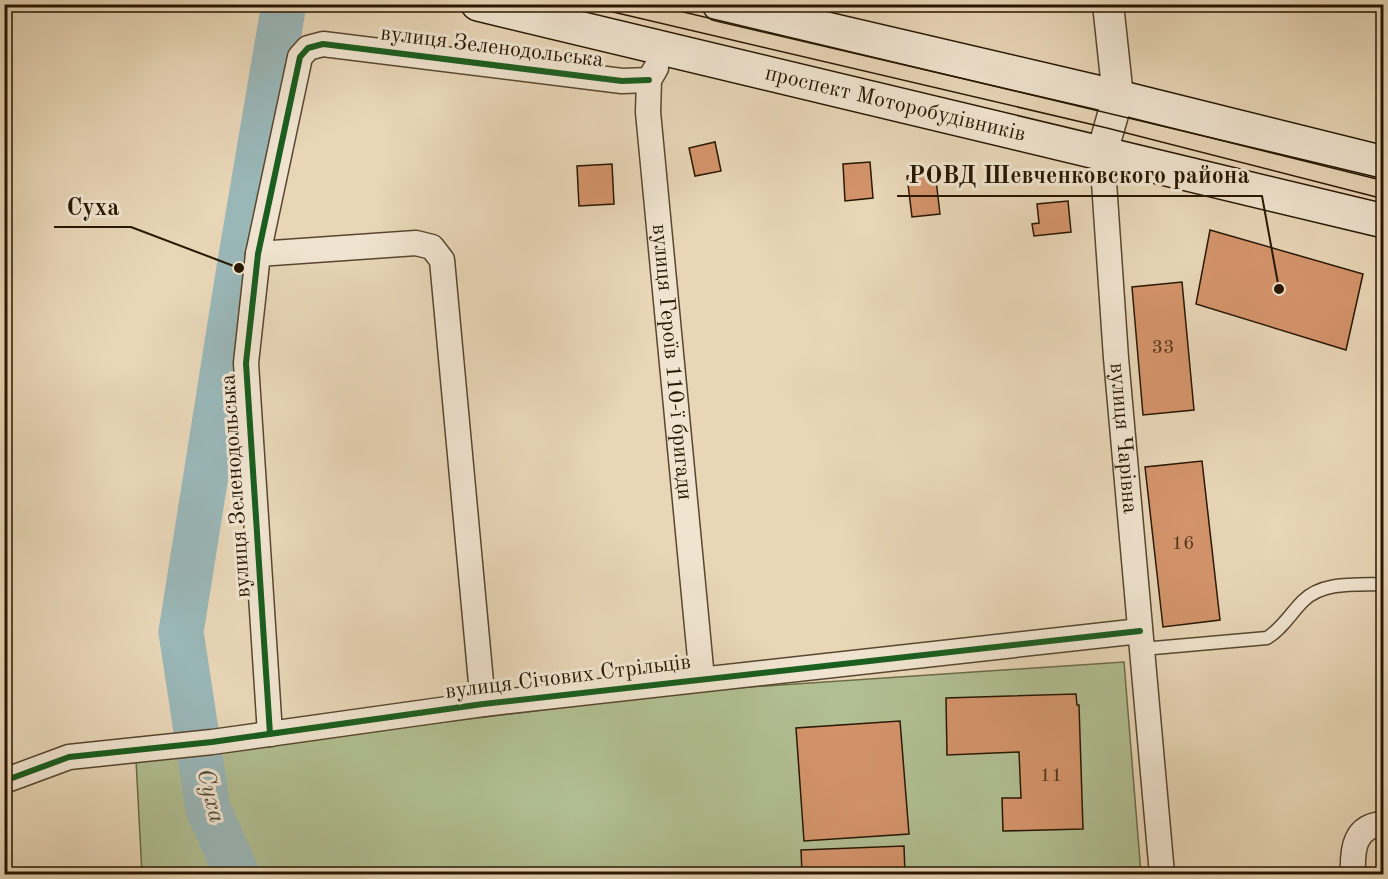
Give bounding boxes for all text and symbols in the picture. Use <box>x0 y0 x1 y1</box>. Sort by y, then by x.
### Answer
street label: вулиця Зеленодольська <box>379 22 605 72</box>
street label: проспект Моторобудівників <box>763 62 1028 146</box>
callout: РОВД Шевченковского района <box>897 154 1262 196</box>
text: РОВД Шевченковского района <box>908 165 1250 189</box>
callout: Суха <box>54 185 131 227</box>
text: Суха <box>66 197 120 221</box>
street label: вулиця Героїв 110-ї бригади <box>648 223 696 501</box>
house number: 33 <box>1151 338 1175 358</box>
street label: вулиця Чарівна <box>1105 362 1141 515</box>
street label: вулиця Зеленодольська <box>217 373 255 599</box>
house number: 16 <box>1171 534 1195 554</box>
street label: вулиця Січових Стрільців <box>444 651 692 703</box>
house number: 11 <box>1039 766 1063 786</box>
water label: Суха <box>192 767 228 826</box>

